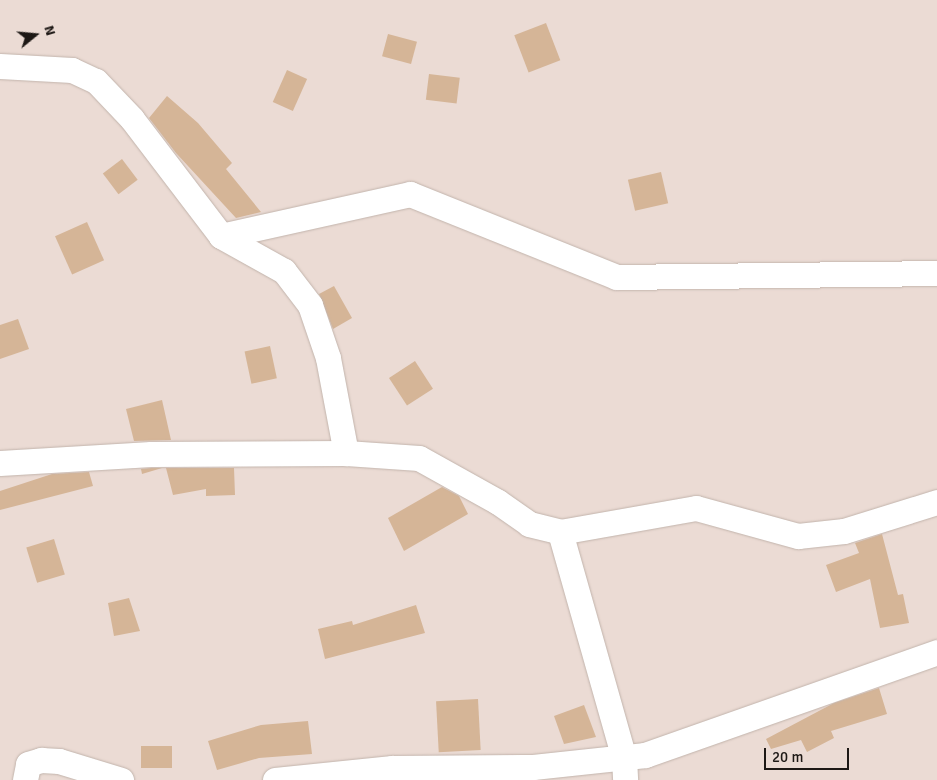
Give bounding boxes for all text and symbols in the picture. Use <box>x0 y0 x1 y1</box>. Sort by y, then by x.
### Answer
north arrow <box>10 10 60 60</box>
text: N <box>40 23 59 38</box>
scale bar <box>767 738 852 770</box>
text: 20 m <box>772 748 803 766</box>

